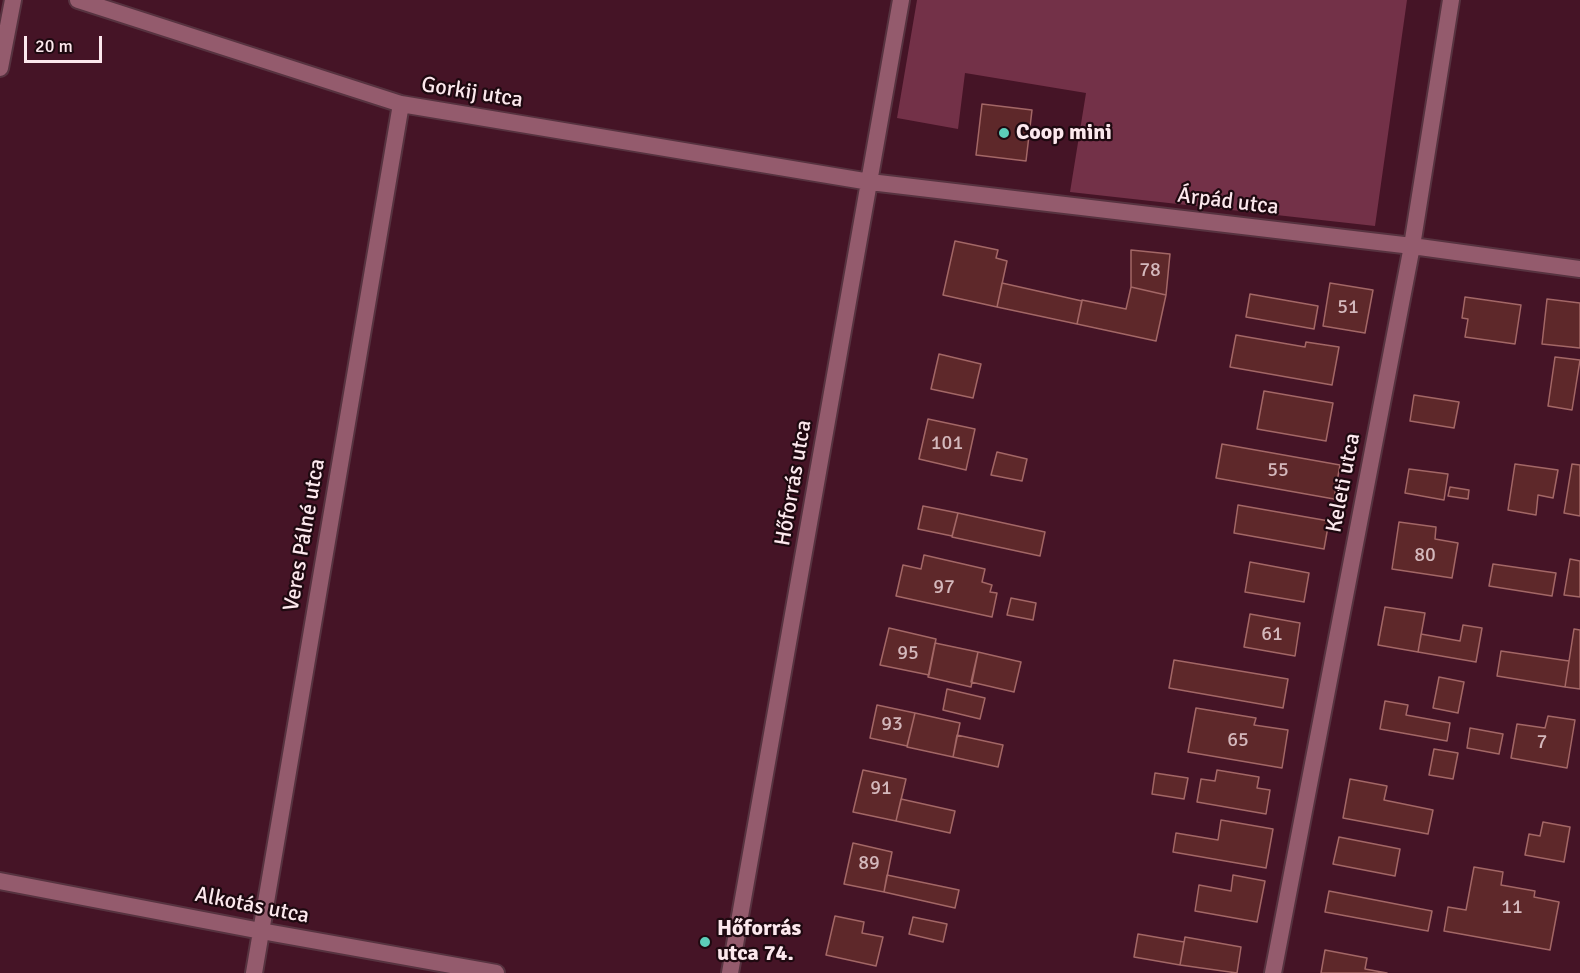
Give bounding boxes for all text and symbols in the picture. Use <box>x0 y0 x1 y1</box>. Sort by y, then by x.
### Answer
scale bar <box>27 24 105 62</box>
text: 20 m <box>35 35 73 57</box>
street label: Gorkij utca <box>419 72 525 114</box>
place label: Coop mini <box>1016 120 1112 146</box>
marker: Coop mini <box>997 126 1011 140</box>
street label: Árpád utca <box>1176 183 1280 221</box>
house number: 78 <box>1139 259 1161 283</box>
house number: 51 <box>1337 296 1359 320</box>
street label: Hőforrás utca <box>770 418 818 548</box>
street label: Keleti utca <box>1321 431 1367 535</box>
house number: 101 <box>931 432 963 456</box>
street label: Veres Pálné utca <box>279 457 331 613</box>
house number: 55 <box>1267 459 1289 483</box>
house number: 80 <box>1414 544 1436 568</box>
house number: 97 <box>933 576 955 600</box>
house number: 61 <box>1261 623 1283 647</box>
house number: 95 <box>897 642 919 666</box>
house number: 93 <box>881 713 903 737</box>
house number: 65 <box>1227 729 1249 753</box>
house number: 7 <box>1537 731 1547 755</box>
house number: 91 <box>870 777 892 801</box>
house number: 89 <box>858 852 880 876</box>
street label: Alkotás utca <box>193 882 311 930</box>
house number: 11 <box>1501 896 1523 920</box>
place label: Hőforrás utca 74. <box>717 916 801 968</box>
marker: Hőforrás utca 74. <box>698 935 712 949</box>

